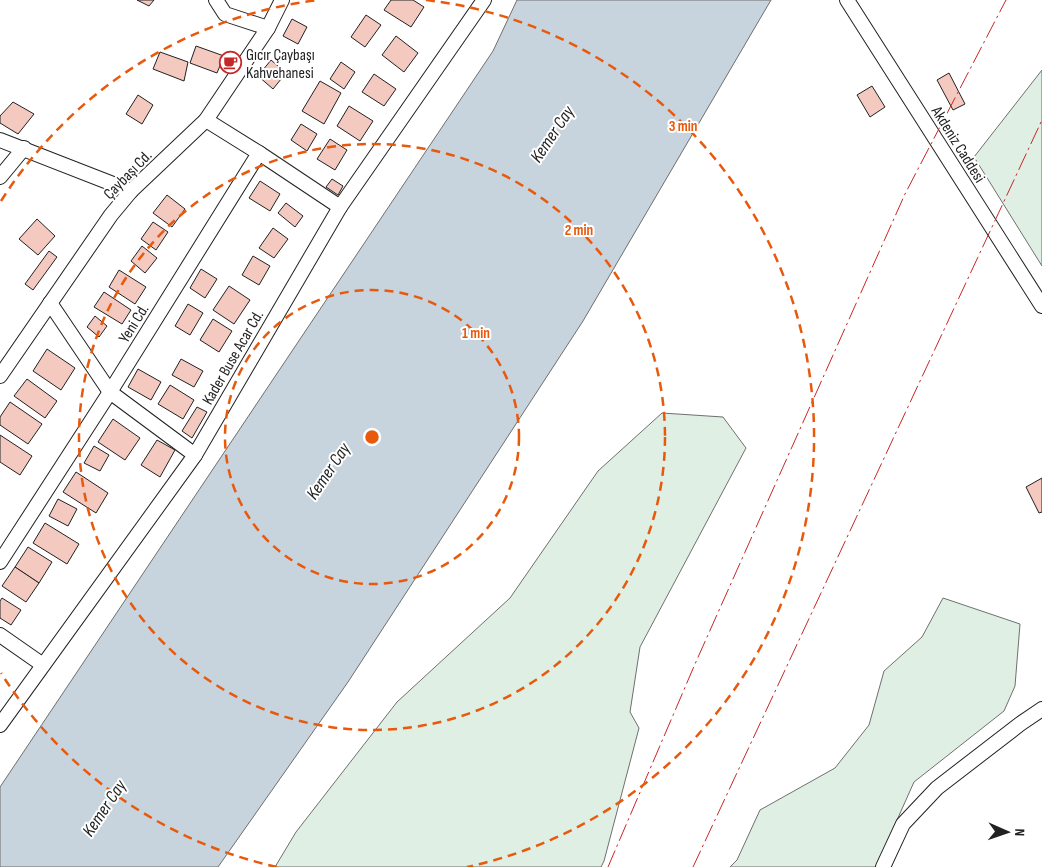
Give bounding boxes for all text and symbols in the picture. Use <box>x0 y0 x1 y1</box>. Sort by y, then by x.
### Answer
place label: Gıcır Çaybaşı Kahvehanesi <box>246 46 315 83</box>
cafe icon: Gıcır Çaybaşı Kahvehanesi <box>218 51 242 75</box>
water label: Kemer Cay <box>526 101 580 166</box>
street label: Akdeniz Caddesi <box>926 102 989 186</box>
text: 3 min <box>669 117 697 136</box>
street label: Çaybaşı Cd. <box>100 146 156 204</box>
text: 2 min <box>565 221 593 240</box>
street label: Yeni Cd. <box>115 301 153 347</box>
street label: Kader Buse Acar Cd. <box>199 307 268 408</box>
text: 1 min <box>462 324 490 343</box>
centre of rings <box>363 428 381 446</box>
water label: Kemer Cay <box>302 438 356 503</box>
water label: Kemer Cay <box>78 775 132 840</box>
north arrow <box>982 807 1032 857</box>
text: N <box>1011 828 1028 836</box>

